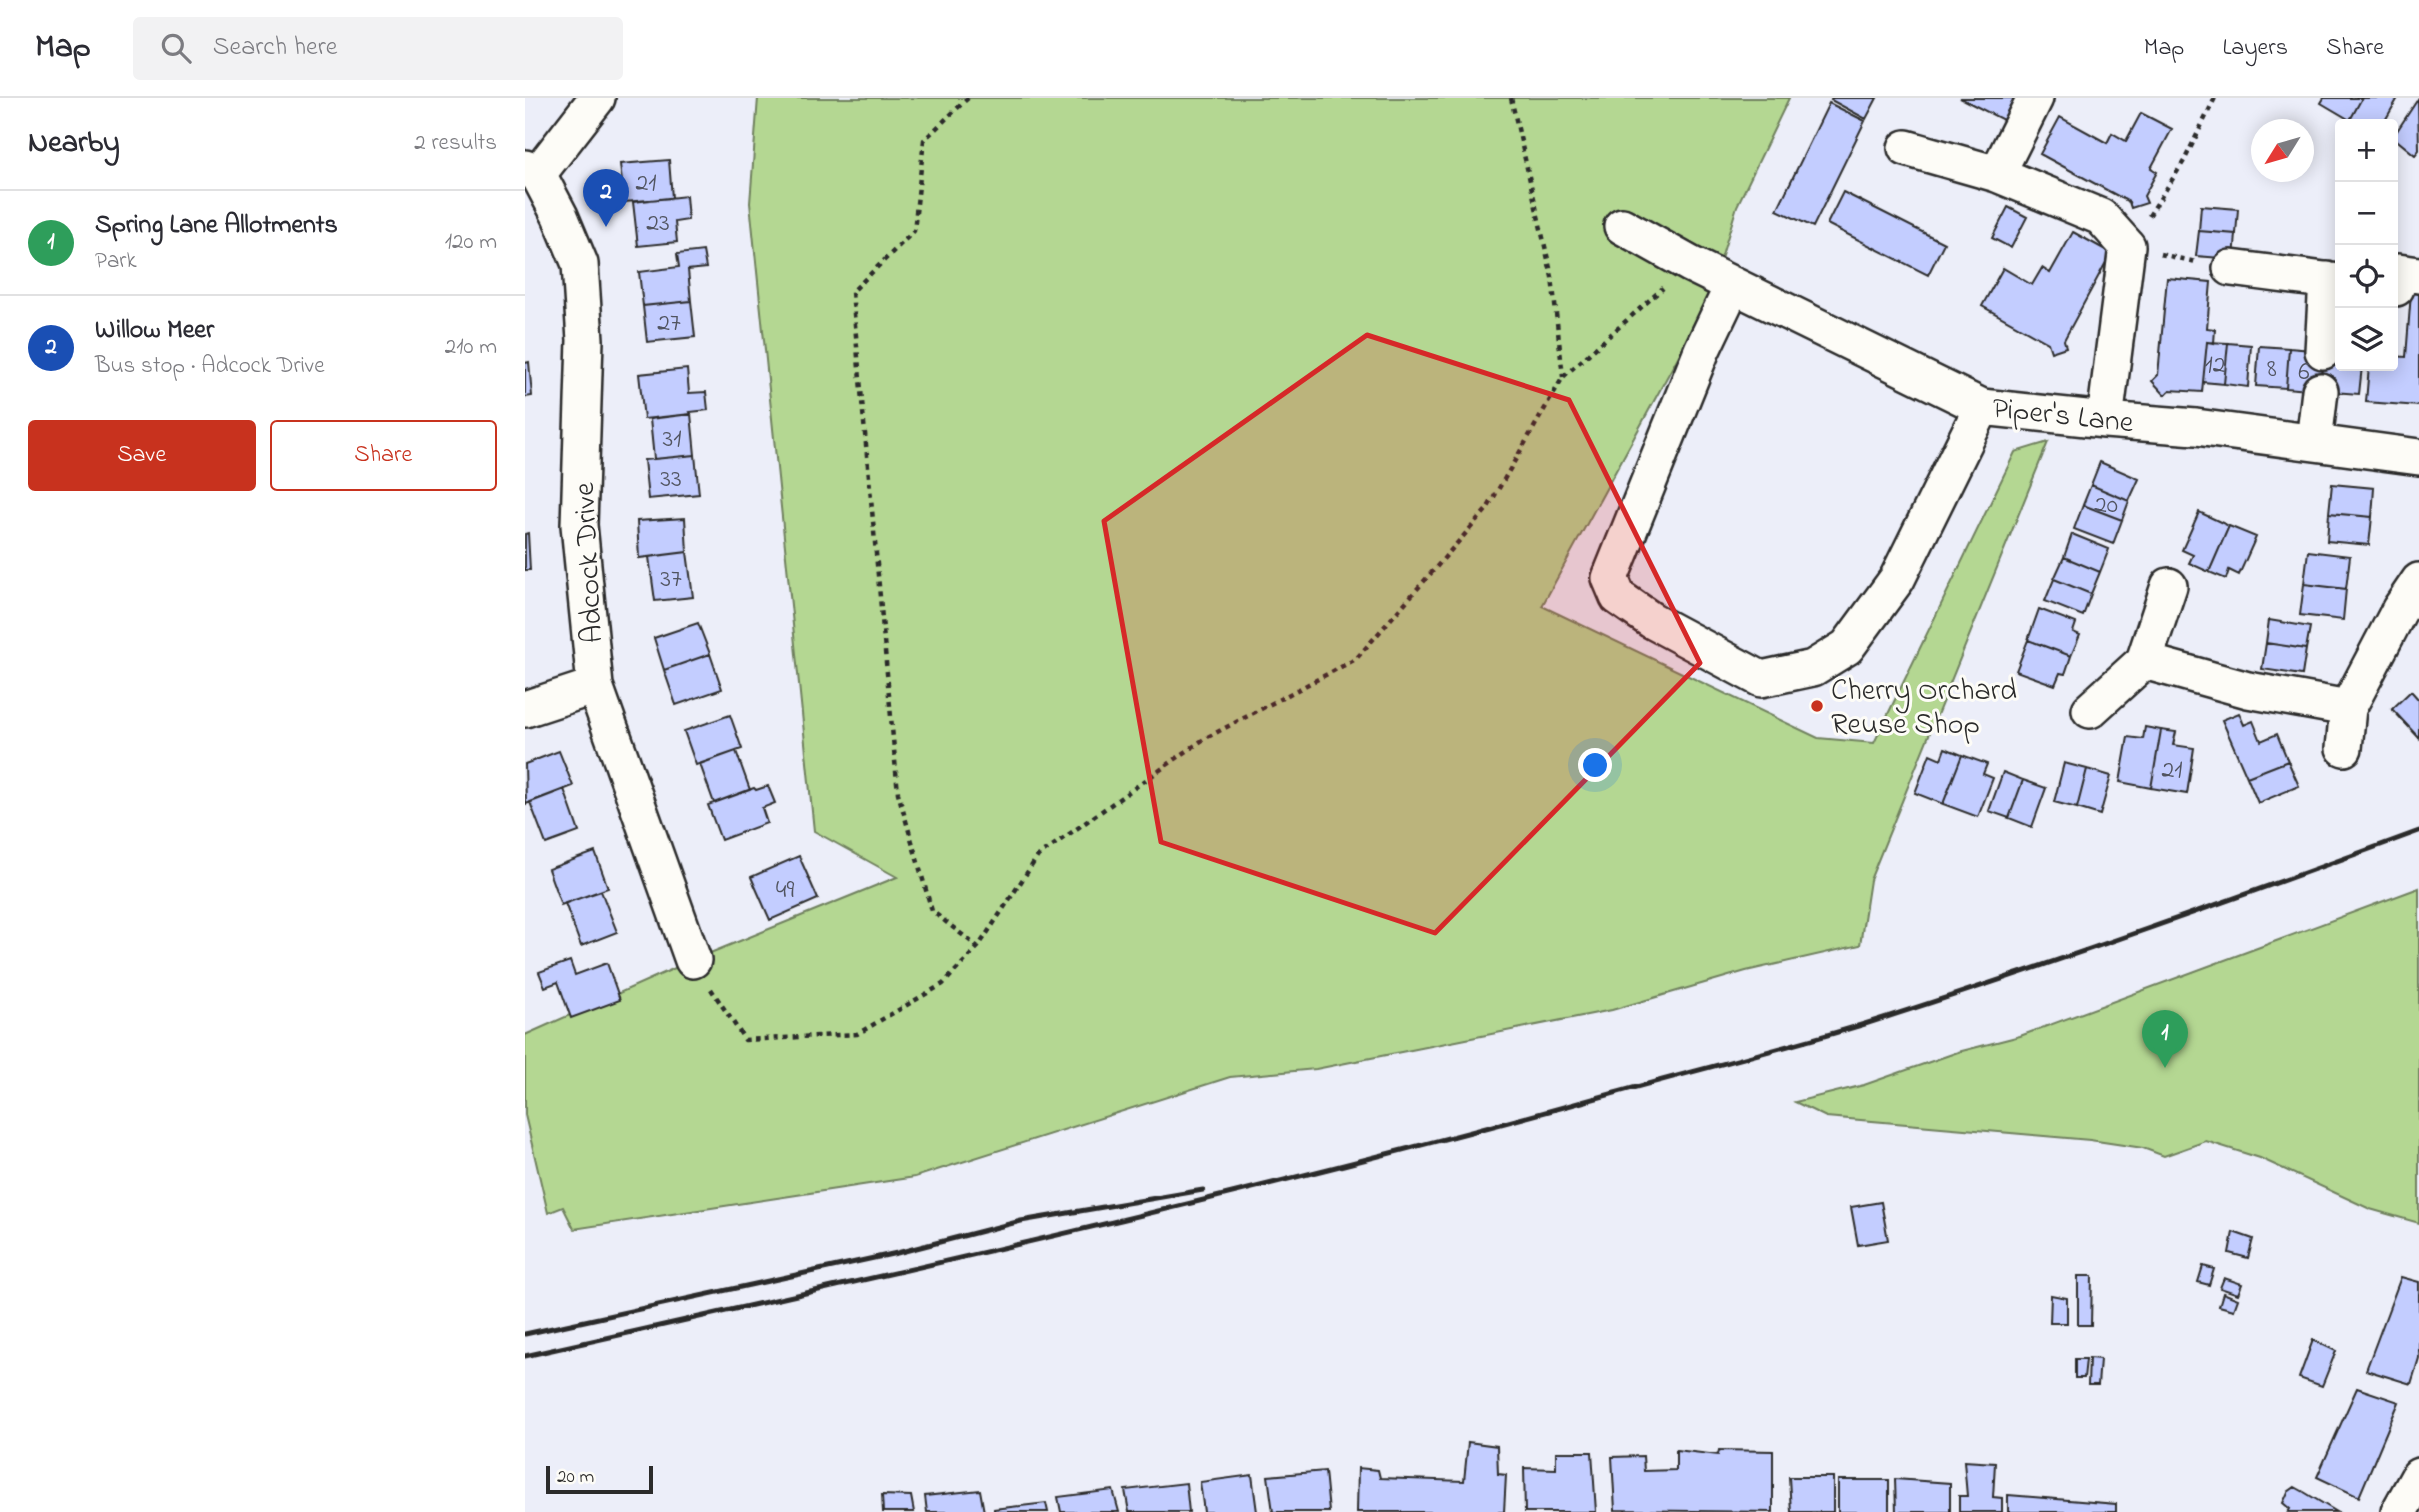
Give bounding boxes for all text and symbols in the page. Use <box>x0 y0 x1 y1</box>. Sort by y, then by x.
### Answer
search box <box>133 17 623 80</box>
text: Map <box>35 24 91 72</box>
icon: search <box>157 29 195 67</box>
text: Search here <box>213 29 337 67</box>
text: Map <box>2144 31 2184 66</box>
text: Layers <box>2222 31 2288 66</box>
text: Share <box>2326 31 2384 66</box>
north arrow <box>2251 119 2314 182</box>
map controls <box>2335 119 2398 371</box>
button: + <box>2335 119 2398 182</box>
text: Nearby <box>28 122 120 166</box>
text: 2 results <box>414 127 497 160</box>
house number: 21 <box>635 165 657 203</box>
pin: 2 <box>583 169 629 227</box>
button: − <box>2335 182 2398 245</box>
house number: 23 <box>646 205 670 243</box>
text: Spring Lane Allotments <box>95 207 338 245</box>
text: 1 <box>47 226 55 259</box>
text: 120 m <box>445 226 497 259</box>
text: Park <box>95 245 137 278</box>
button: locate <box>2335 245 2398 308</box>
house number: 27 <box>657 305 681 343</box>
button: layers <box>2335 308 2398 371</box>
text: Willow Meer <box>95 312 214 350</box>
text: 2 <box>45 331 57 364</box>
text: 210 m <box>445 331 497 364</box>
house number: 12 <box>2204 347 2226 385</box>
text: Bus stop · Adcock Drive <box>95 350 325 383</box>
house number: 8 <box>2267 351 2277 389</box>
house number: 6 <box>2298 354 2310 392</box>
street label: Piper's Lane <box>1990 388 2136 446</box>
button: Save <box>28 420 256 491</box>
button: Share <box>270 420 497 491</box>
house number: 31 <box>662 421 682 459</box>
house number: 33 <box>660 461 682 499</box>
street label: Adcock Drive <box>564 481 616 644</box>
house number: 20 <box>2094 487 2118 525</box>
house number: 37 <box>660 561 682 599</box>
place label: Cherry Orchard Reuse Shop <box>1831 670 2017 748</box>
marker: Cherry Orchard Reuse Shop <box>1809 698 1825 714</box>
your location <box>1578 748 1612 782</box>
house number: 21 <box>2161 752 2183 790</box>
house number: 49 <box>776 872 794 910</box>
pin: 1 <box>2142 1010 2188 1068</box>
scale bar <box>546 1463 653 1495</box>
text: 20 m <box>557 1464 594 1491</box>

